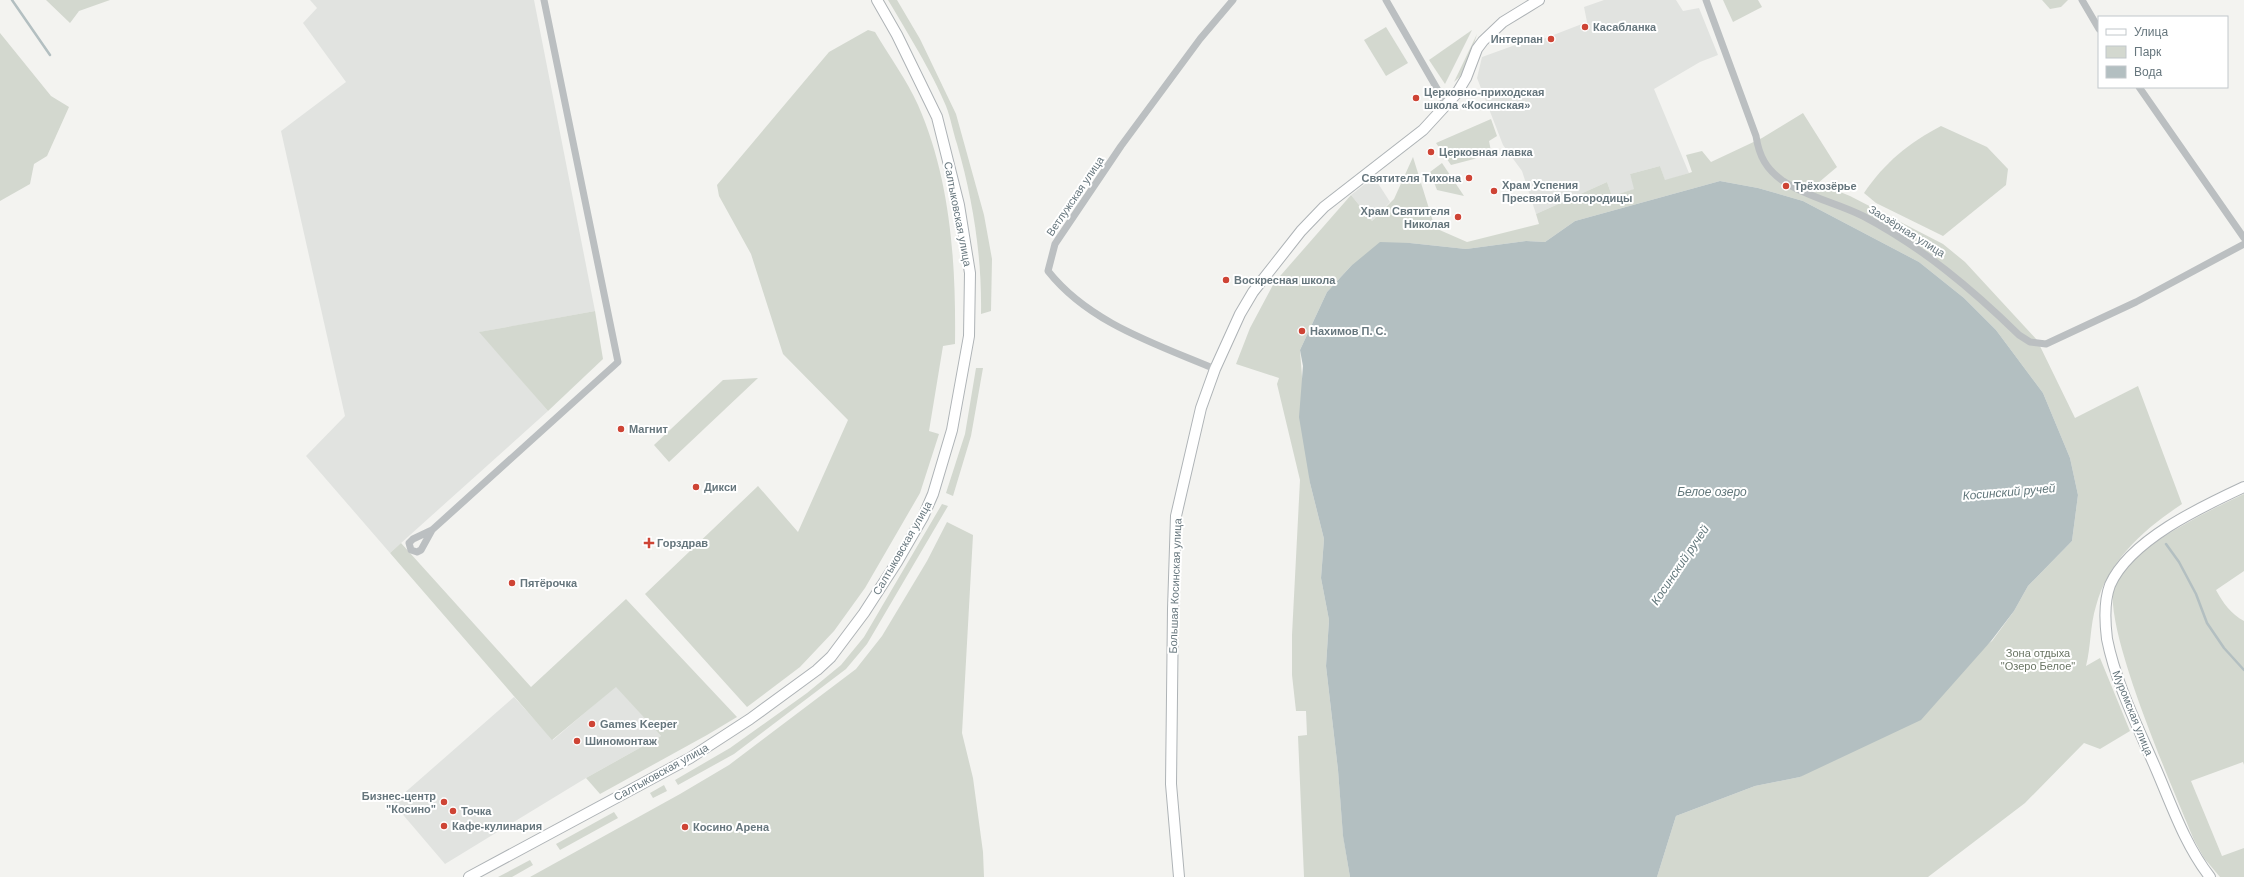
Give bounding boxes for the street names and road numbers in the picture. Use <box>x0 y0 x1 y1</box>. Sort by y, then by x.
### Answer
street label: Ветлужская улица <box>1044 153 1107 238</box>
street label: Салтыковская улица <box>942 161 974 268</box>
street label: Заозёрная улица <box>1867 203 1948 260</box>
street label: Салтыковская улица <box>870 498 934 597</box>
street label: Большая Косинская улица <box>1167 517 1183 654</box>
street label: Муромская улица <box>2111 669 2156 758</box>
street label: Салтыковская улица <box>612 741 711 803</box>

